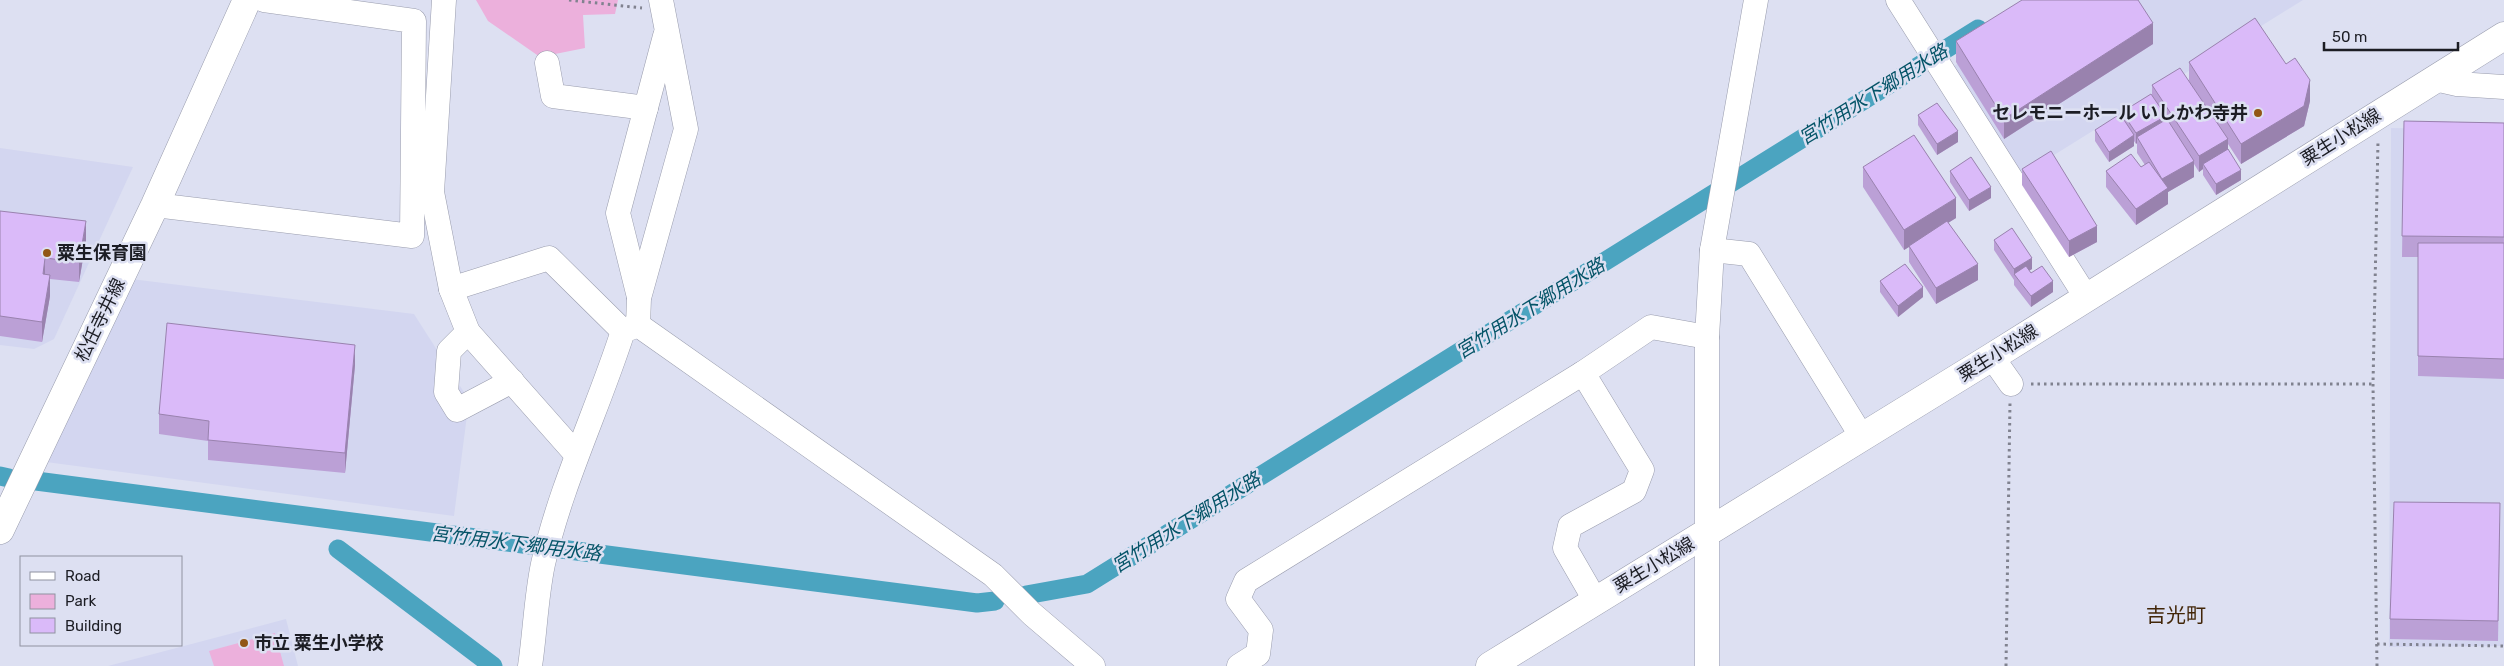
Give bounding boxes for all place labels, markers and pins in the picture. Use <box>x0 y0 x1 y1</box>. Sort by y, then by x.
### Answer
place label: セレモニーホール いしかわ寺井 <box>1992 102 2248 124</box>
marker: セレモニーホール いしかわ寺井 <box>2252 107 2264 119</box>
place label: 粟生保育園 <box>57 242 147 264</box>
marker: 粟生保育園 <box>41 247 53 259</box>
place label: 市立 粟生小学校 <box>254 632 384 654</box>
marker: 市立 粟生小学校 <box>238 637 250 649</box>

